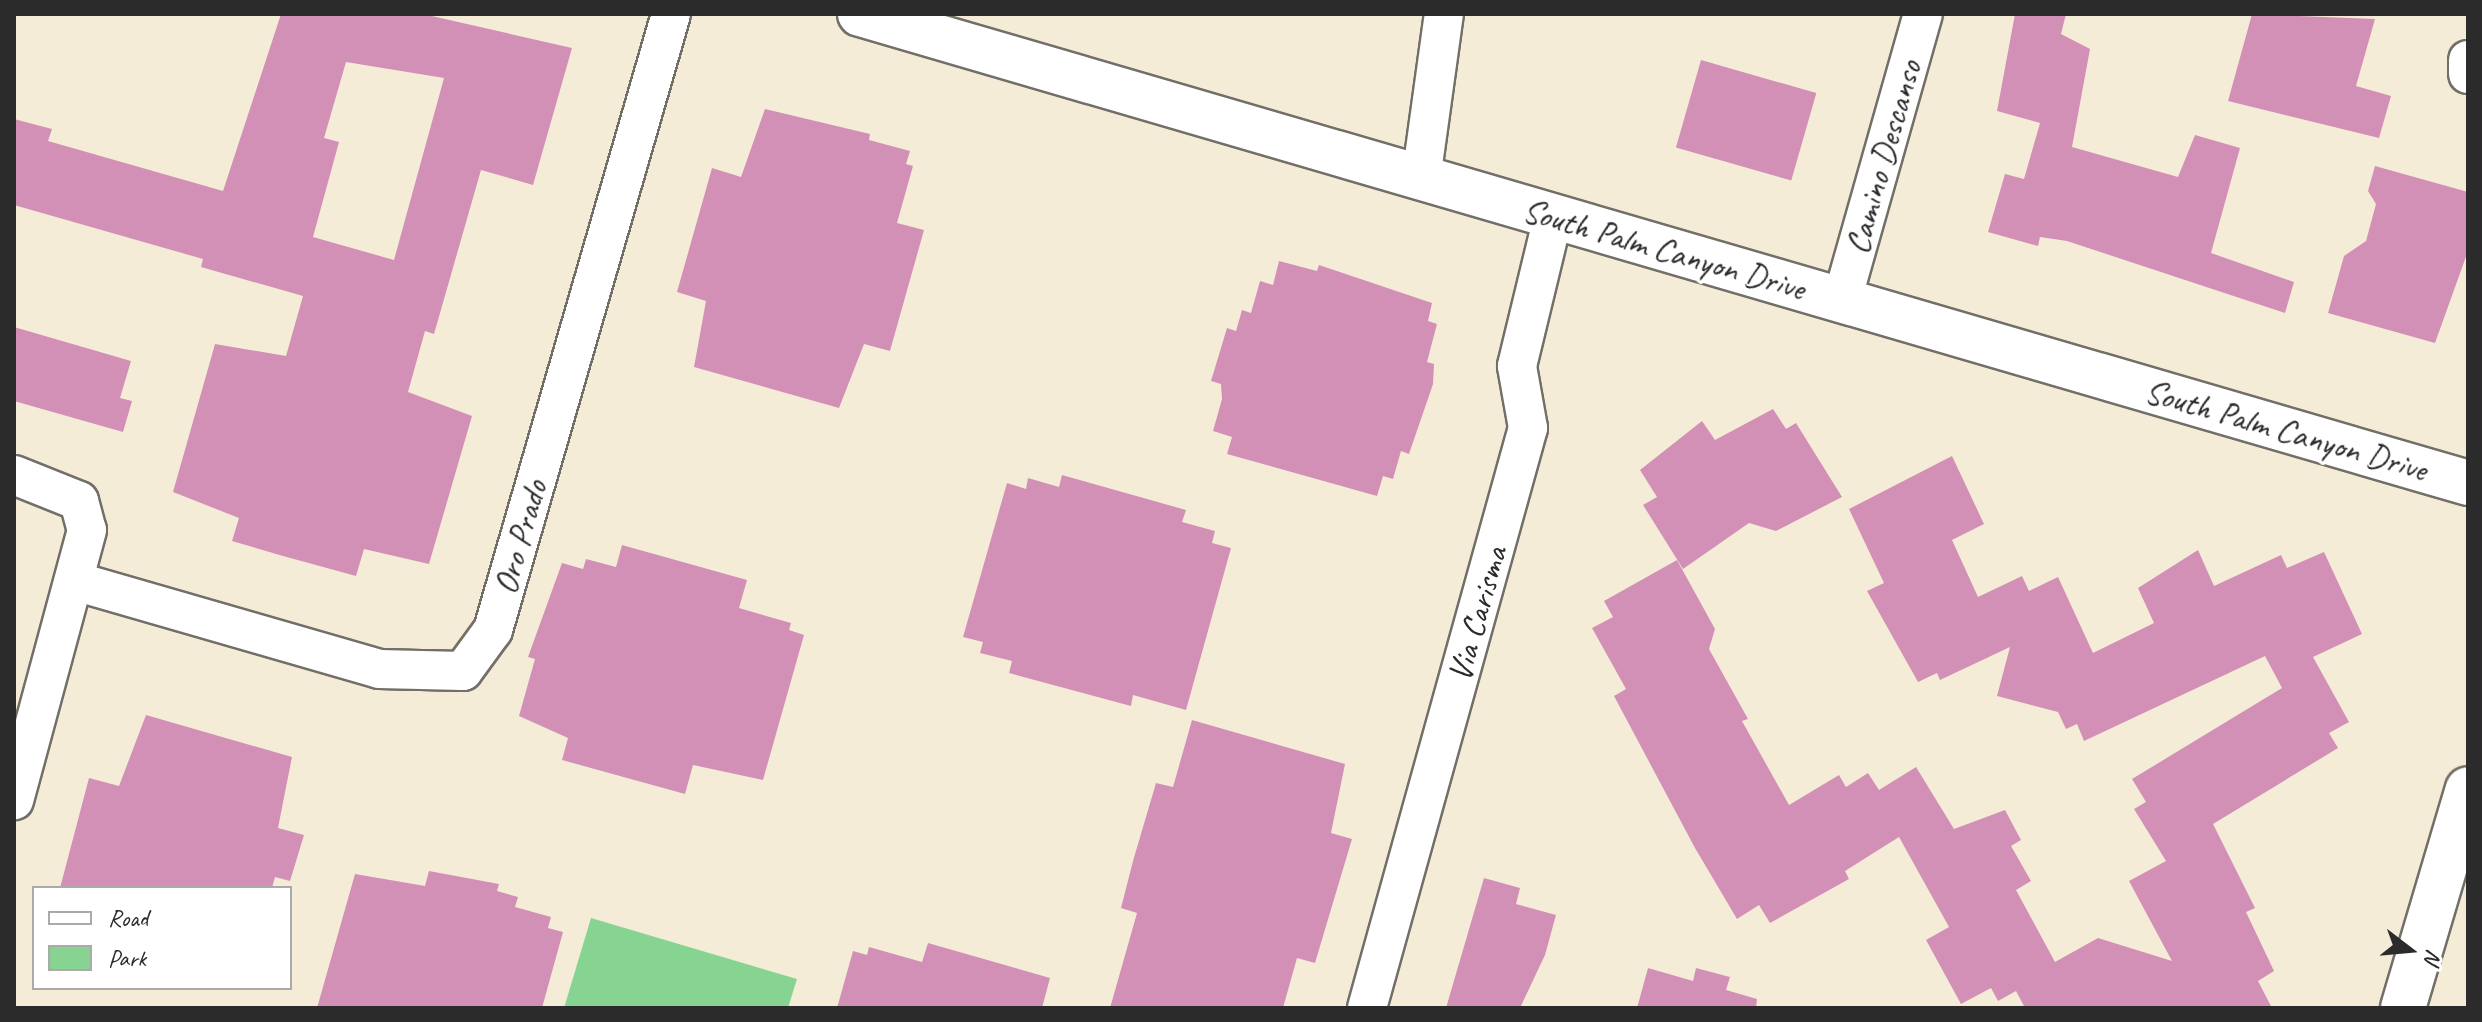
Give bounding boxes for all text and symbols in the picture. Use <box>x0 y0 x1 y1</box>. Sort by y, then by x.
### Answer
street label: Camino Descanso <box>1836 56 1930 258</box>
street label: South Palm Canyon Drive <box>1517 189 1811 309</box>
street label: South Palm Canyon Drive <box>2139 370 2433 490</box>
street label: Oro Prado <box>484 475 556 599</box>
street label: Via Carisma <box>1438 542 1516 686</box>
legend <box>32 886 292 990</box>
text: Road <box>108 903 148 933</box>
north arrow <box>2370 910 2450 990</box>
text: Park <box>108 943 146 973</box>
text: N <box>2418 946 2448 967</box>

